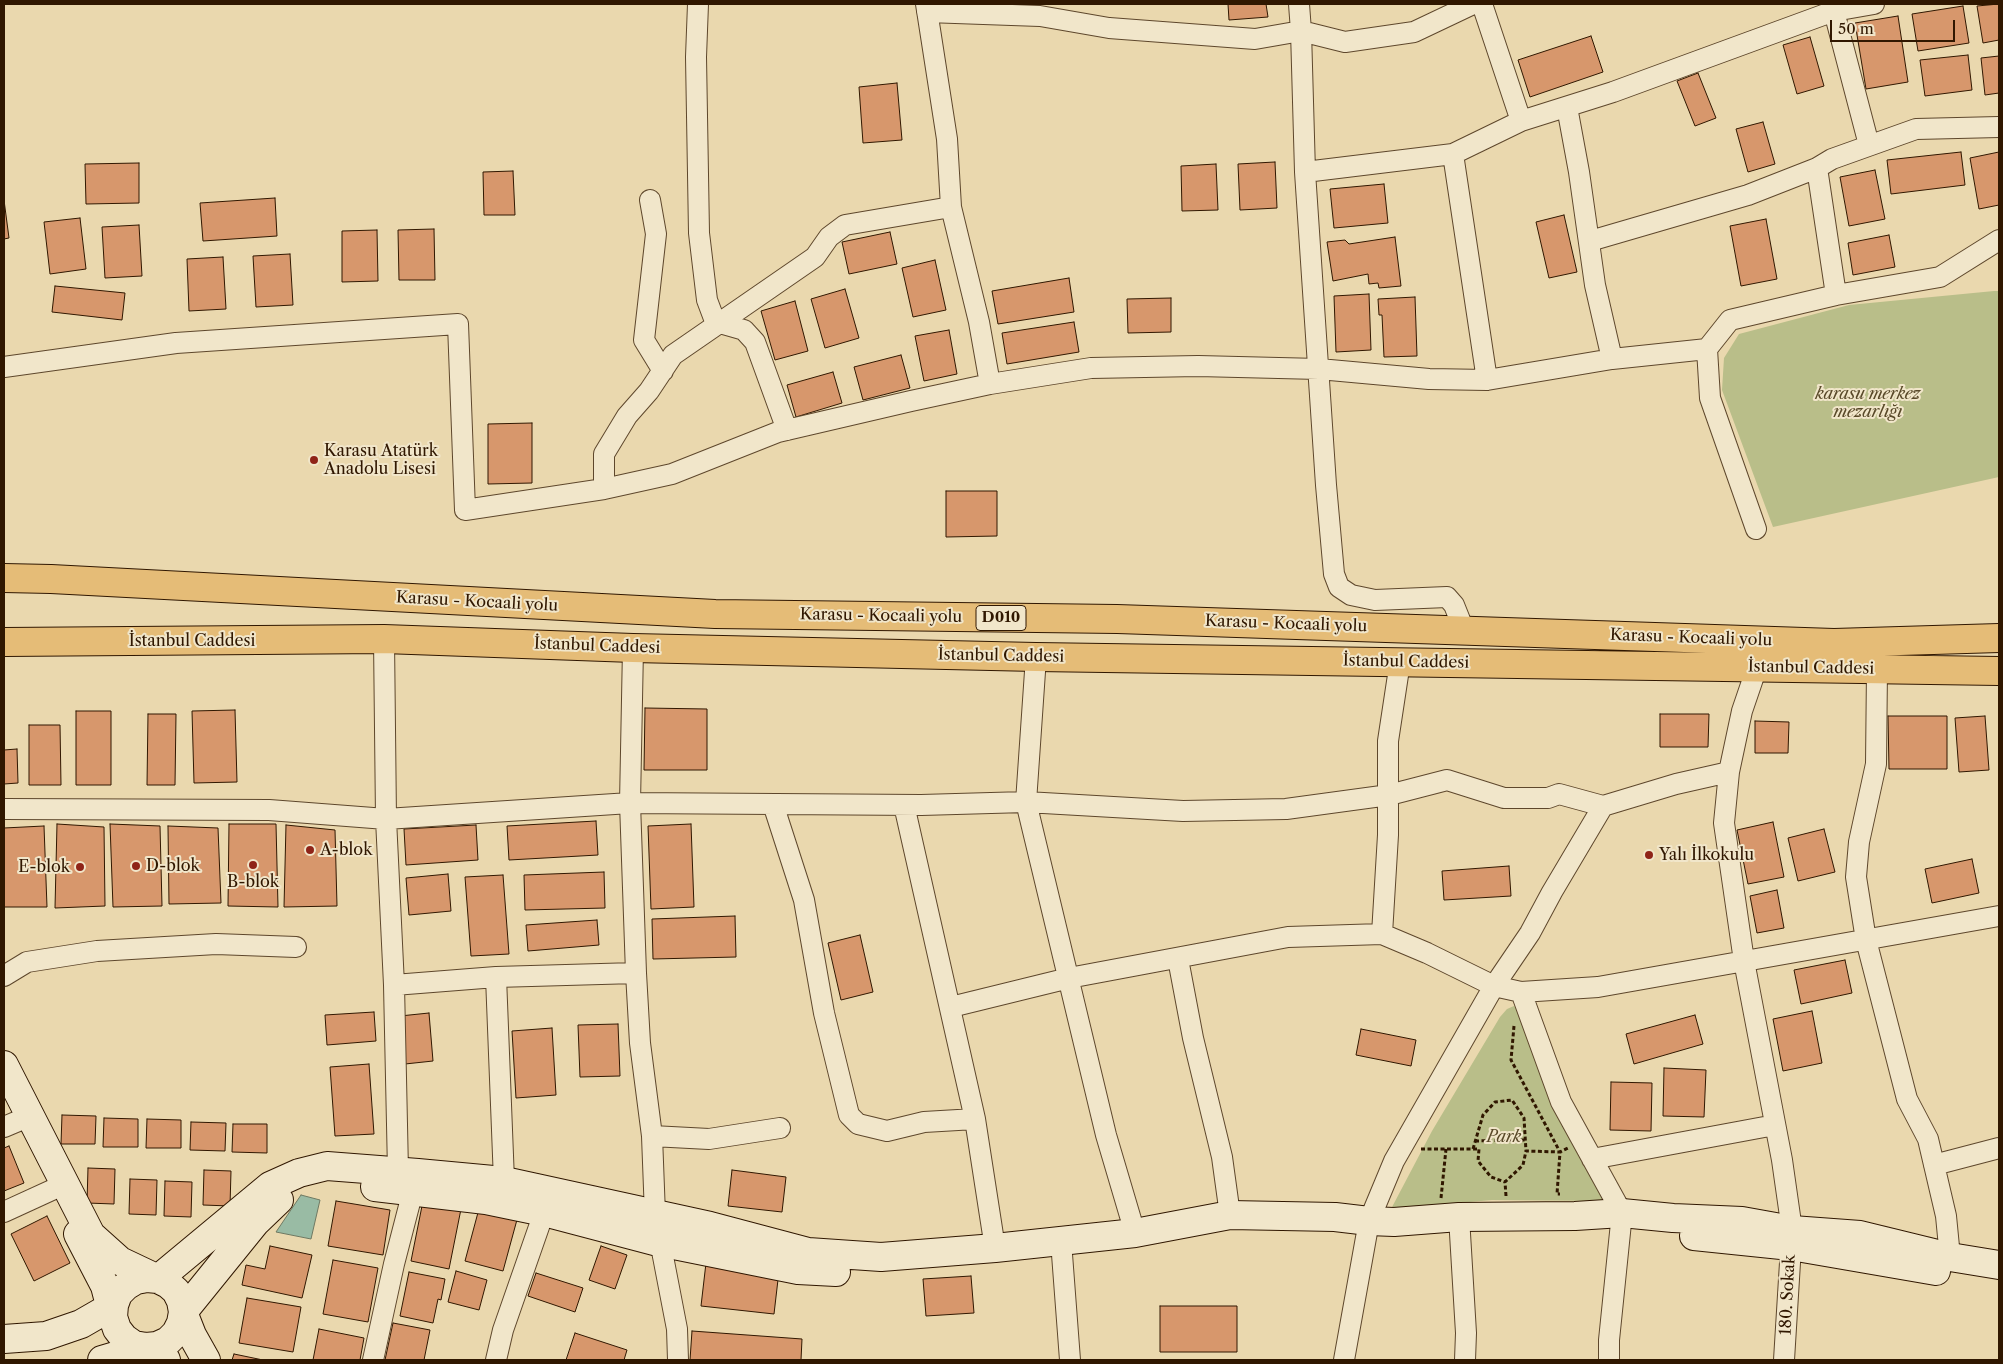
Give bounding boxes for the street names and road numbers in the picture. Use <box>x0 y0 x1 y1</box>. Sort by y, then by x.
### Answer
street label: Karasu - Kocaali yolu <box>395 588 559 616</box>
street label: Karasu - Kocaali yolu <box>800 605 962 627</box>
road number: D010 <box>976 606 1026 630</box>
street label: Karasu - Kocaali yolu <box>1205 612 1367 636</box>
street label: Karasu - Kocaali yolu <box>1610 626 1772 650</box>
street label: İstanbul Caddesi <box>129 631 255 651</box>
street label: İstanbul Caddesi <box>533 634 661 658</box>
street label: İstanbul Caddesi <box>938 645 1064 667</box>
street label: İstanbul Caddesi <box>1343 651 1469 673</box>
street label: İstanbul Caddesi <box>1748 657 1874 679</box>
street label: 180. Sokak <box>1776 1254 1800 1336</box>

